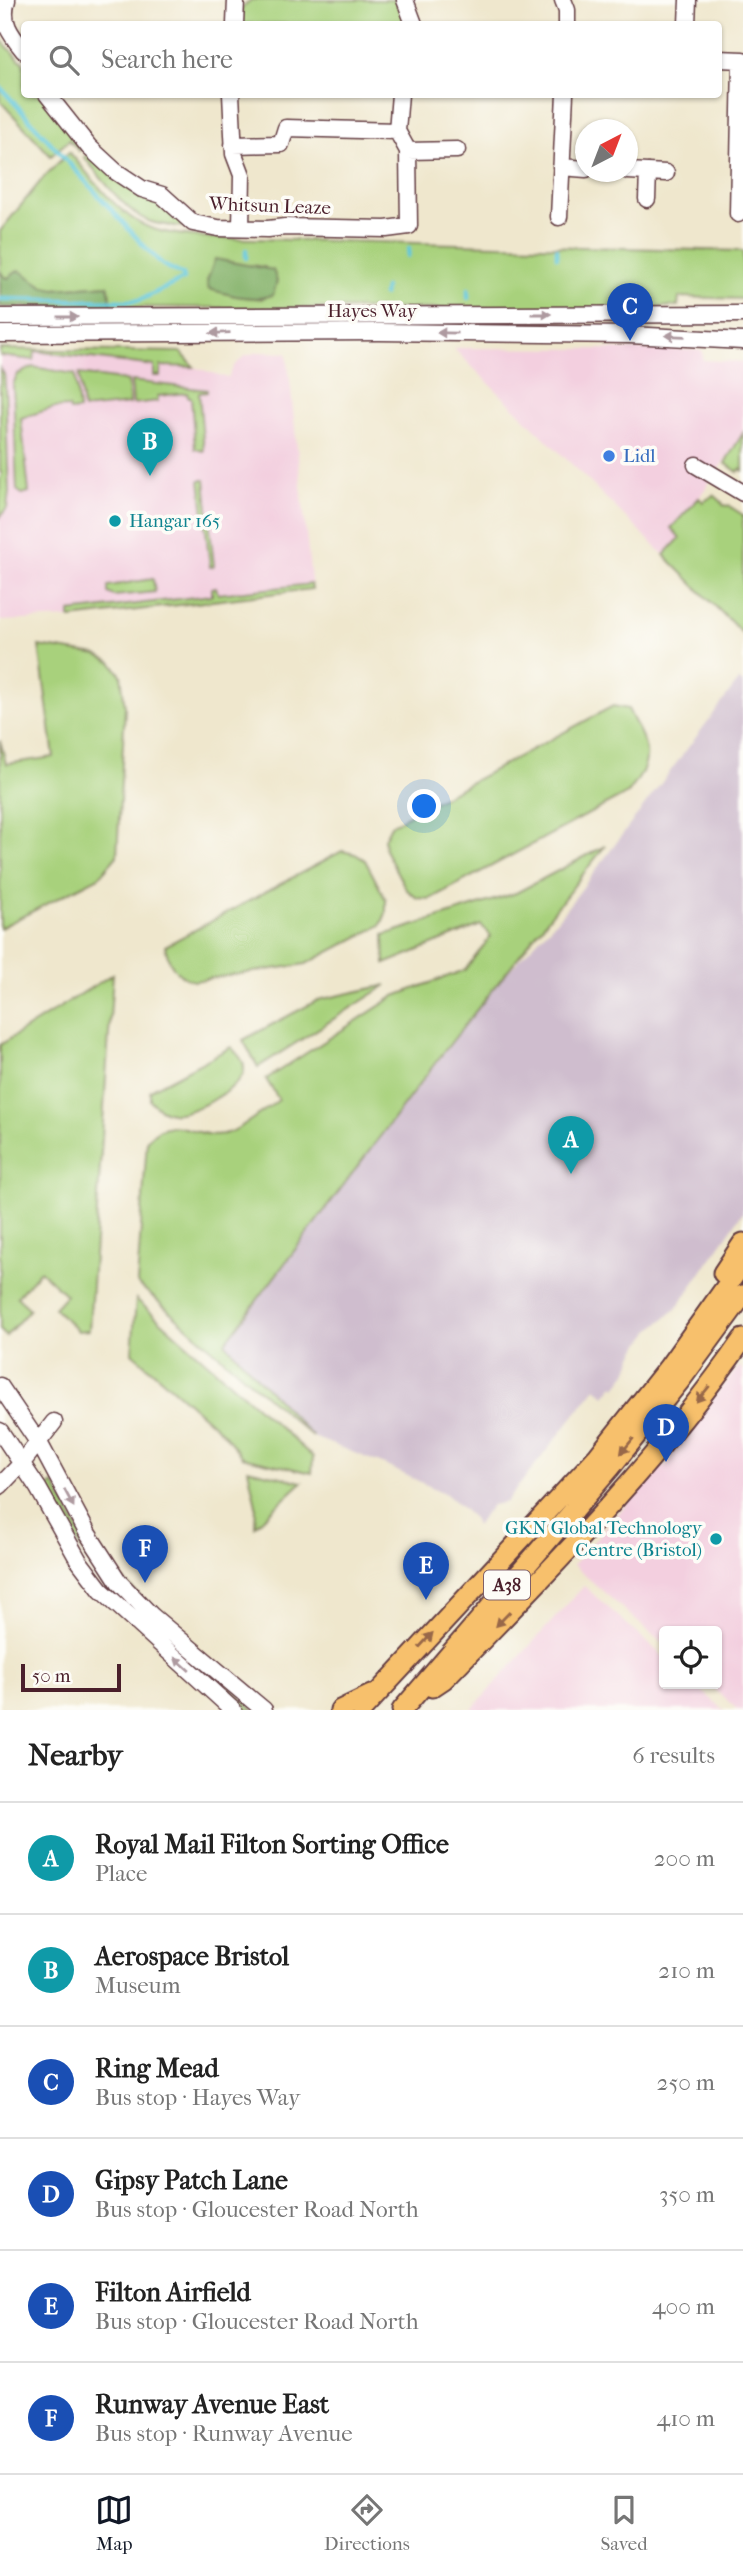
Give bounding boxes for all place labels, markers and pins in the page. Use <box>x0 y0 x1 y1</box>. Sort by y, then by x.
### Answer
pin: C <box>607 283 653 341</box>
pin: B <box>127 418 173 476</box>
place label: Lidl <box>623 445 656 467</box>
marker: Lidl <box>601 448 617 464</box>
place label: Hangar 165 <box>129 510 220 532</box>
marker: Hangar 165 <box>107 513 123 529</box>
pin: A <box>548 1116 594 1174</box>
pin: D <box>643 1404 689 1462</box>
place label: GKN Global Technology Centre (Bristol) <box>505 1517 703 1561</box>
pin: F <box>122 1525 168 1583</box>
marker: GKN Global Technology Centre (Bristol) <box>708 1531 724 1547</box>
pin: E <box>403 1542 449 1600</box>

